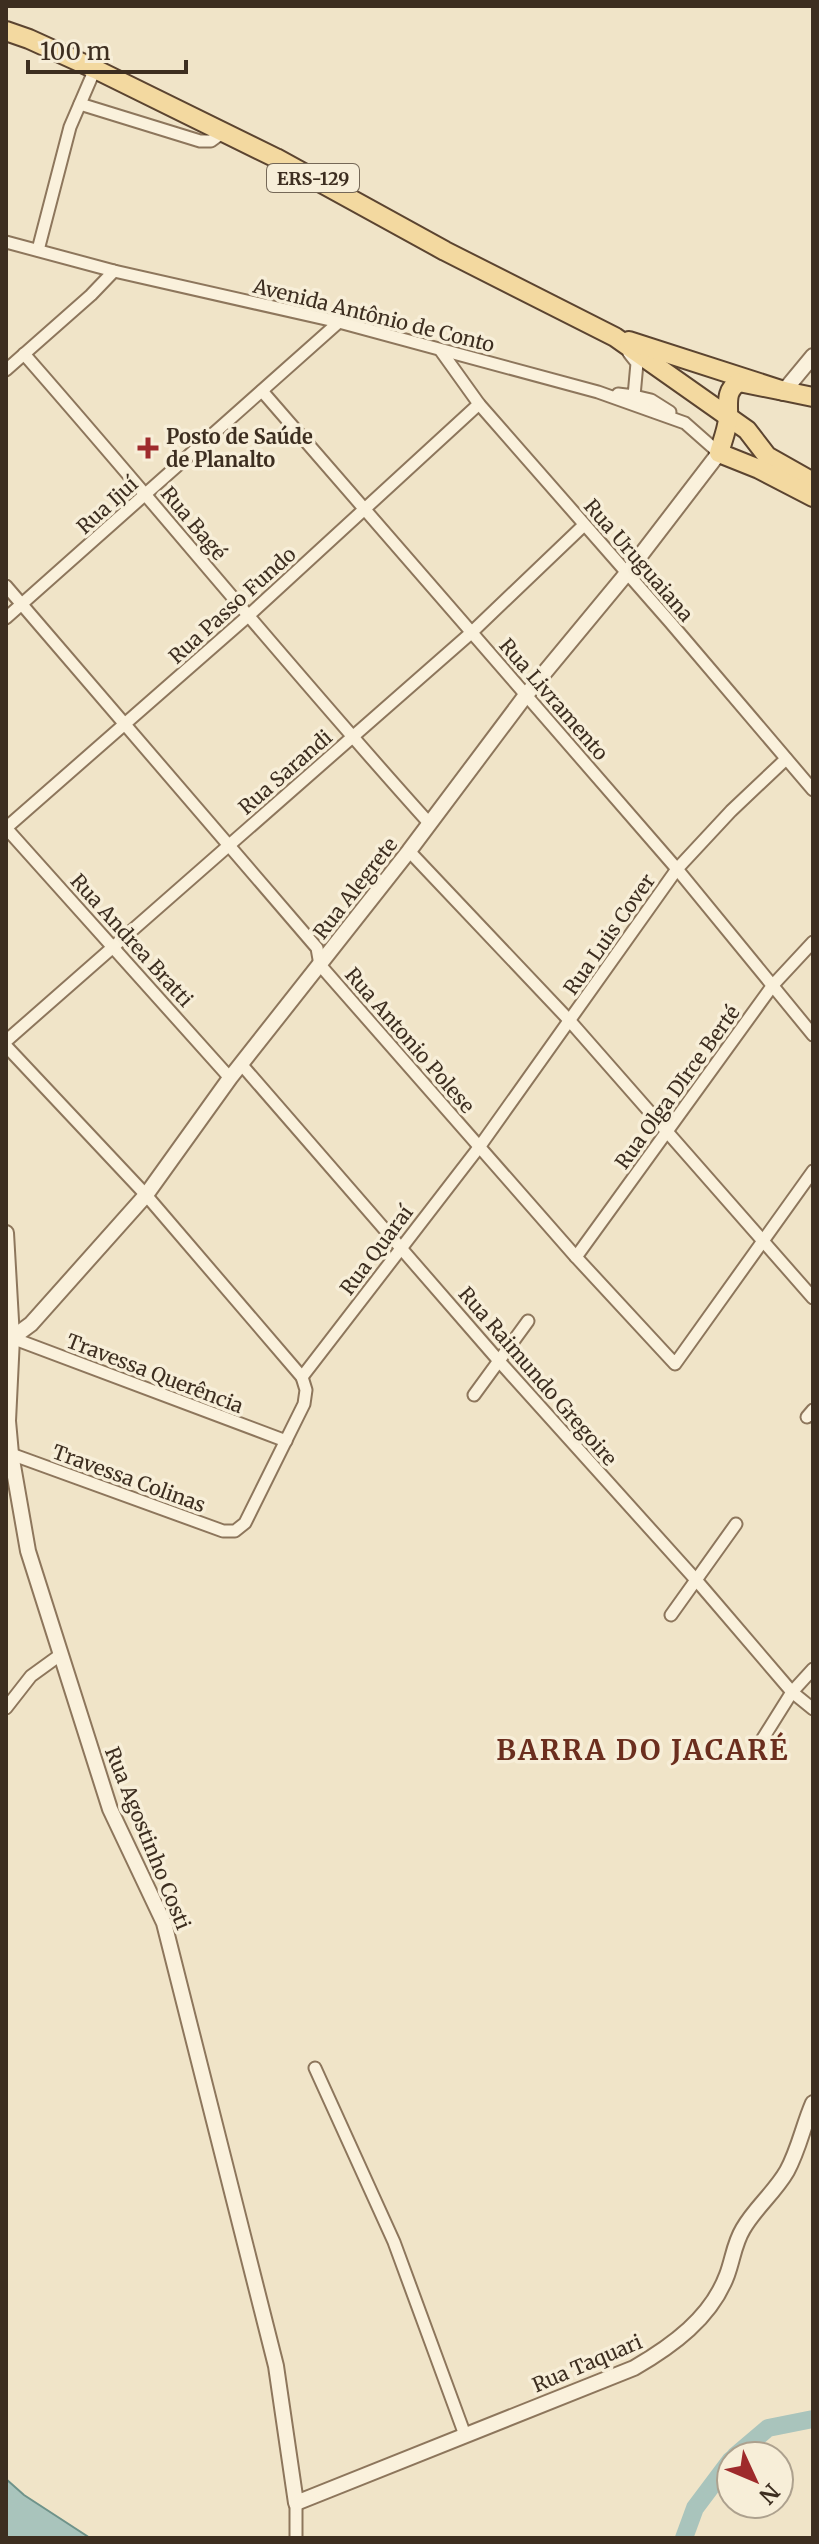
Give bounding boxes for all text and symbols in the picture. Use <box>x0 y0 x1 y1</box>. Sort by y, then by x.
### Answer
scale bar <box>28 24 186 74</box>
text: 100 m <box>40 36 111 67</box>
road number: ERS-129 <box>267 164 359 192</box>
street label: Avenida Antônio de Conto <box>250 273 498 357</box>
place label: Posto de Saúde de Planalto <box>166 424 313 472</box>
marker: Posto de Saúde de Planalto <box>137 437 159 459</box>
street label: Rua Ijuí <box>71 471 143 539</box>
street label: Rua Bagé <box>156 481 232 565</box>
street label: Rua Uruguaiana <box>579 494 699 626</box>
street label: Rua Passo Fundo <box>163 541 301 669</box>
street label: Rua Livramento <box>494 633 614 765</box>
street label: Rua Sarandi <box>233 725 337 819</box>
street label: Rua Alegrete <box>308 832 402 944</box>
street label: Rua Andrea Bratti <box>66 868 198 1012</box>
street label: Rua Luis Cover <box>558 869 660 999</box>
street label: Rua Antonio Polese <box>340 962 480 1118</box>
street label: Rua Olga DIrce Berté <box>609 1000 745 1174</box>
street label: Rua Quaraí <box>334 1200 418 1300</box>
street label: Rua Raimundo Gregoire <box>454 1281 622 1471</box>
street label: Travessa Querência <box>63 1328 247 1418</box>
street label: Travessa Colinas <box>49 1439 209 1517</box>
district label: BARRA DO JACARÉ <box>496 1731 790 1768</box>
street label: Rua Agostinho Costi <box>100 1743 196 1933</box>
street label: Rua Taquari <box>528 2329 646 2397</box>
north arrow <box>715 2440 795 2520</box>
text: N <box>753 2478 785 2510</box>

